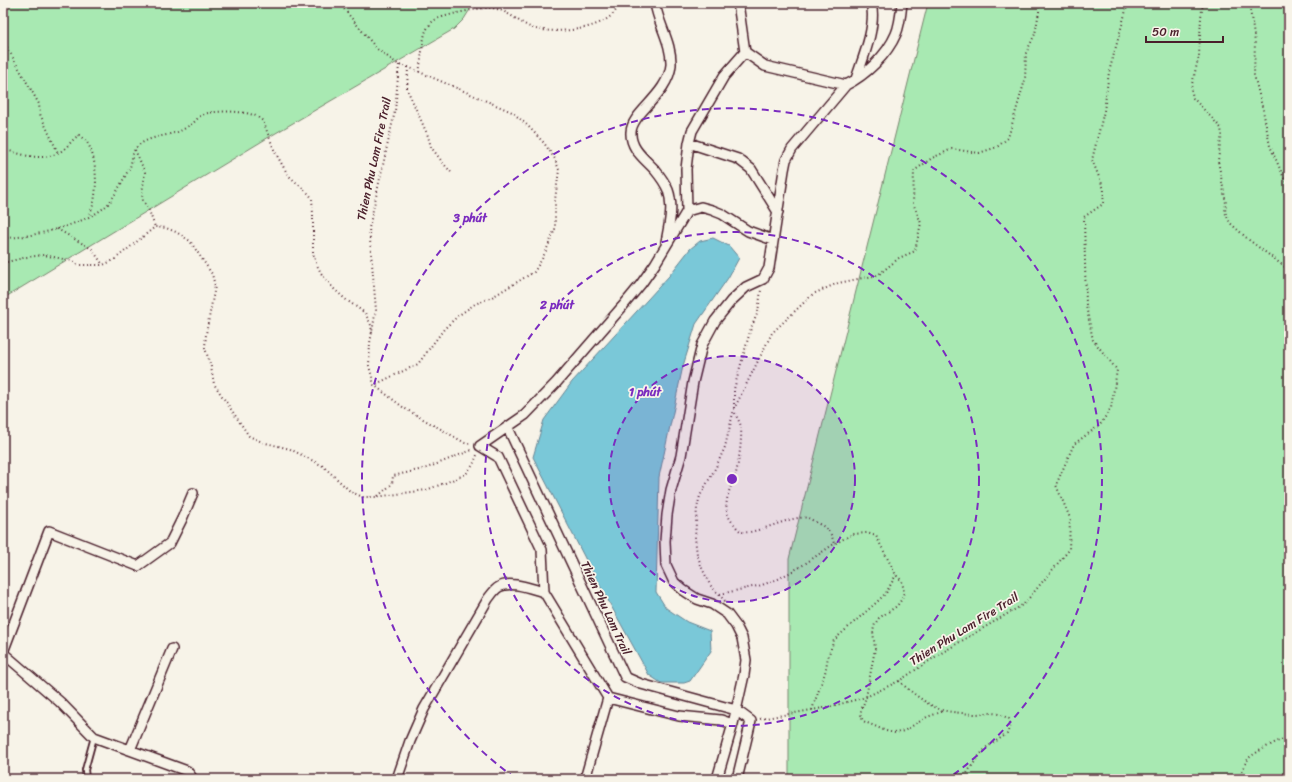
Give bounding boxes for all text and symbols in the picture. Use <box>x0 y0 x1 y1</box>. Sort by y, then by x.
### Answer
scale bar <box>1146 18 1223 44</box>
text: 50 m <box>1152 21 1179 43</box>
street label: Thien Phu Lam Fire Trail <box>350 95 398 223</box>
text: 3 phút <box>452 207 488 229</box>
text: 2 phút <box>539 294 575 316</box>
text: 1 phút <box>629 381 662 403</box>
centre of rings <box>725 472 739 486</box>
street label: Thien Phu Lam Trail <box>574 557 638 659</box>
street label: Thien Phu Lam Fire Trail <box>905 586 1024 672</box>

